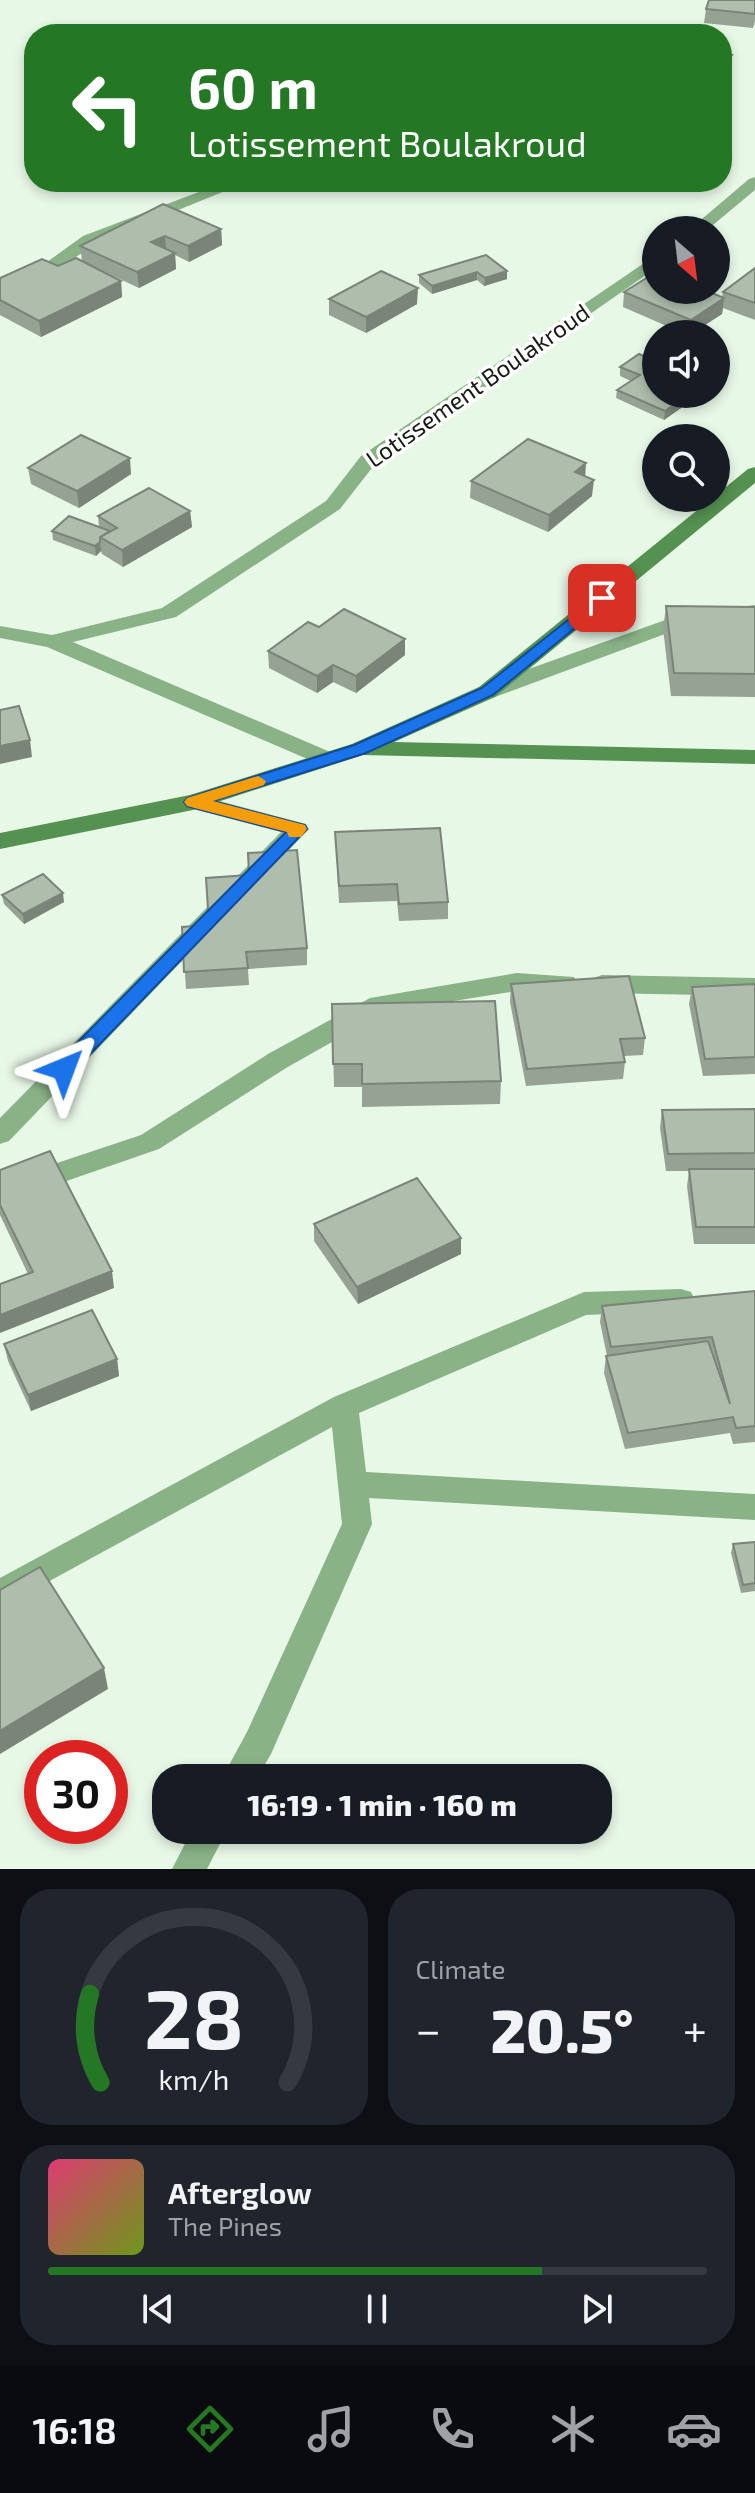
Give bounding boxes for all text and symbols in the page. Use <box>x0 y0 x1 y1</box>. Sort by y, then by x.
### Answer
text: 60 m <box>188 53 318 120</box>
icon: left <box>56 56 160 160</box>
text: Lotissement Boulakroud <box>188 121 587 164</box>
north arrow <box>642 216 730 304</box>
map controls <box>642 216 730 512</box>
street label: Lotissement Boulakroud <box>360 297 594 473</box>
button: sound <box>642 320 730 408</box>
button: search <box>642 424 730 512</box>
pin <box>568 564 636 632</box>
icon: arrive <box>580 576 624 620</box>
position arrow <box>22 1027 106 1111</box>
speed limit sign: 30 <box>24 1740 128 1844</box>
text: 16:19 · 1 min · 160 m <box>247 1786 517 1822</box>
text: Climate <box>416 1953 505 1984</box>
text: 28 <box>144 1966 244 2066</box>
text: 20.5° <box>490 1993 634 2065</box>
text: − <box>416 2002 441 2055</box>
text: + <box>683 2002 707 2055</box>
text: km/h <box>158 2061 229 2096</box>
text: Afterglow <box>168 2174 312 2210</box>
text: The Pines <box>168 2210 282 2241</box>
icon: previous <box>136 2287 180 2331</box>
icon: pause <box>355 2287 399 2331</box>
icon: next <box>575 2287 619 2331</box>
icon: directions <box>182 2401 238 2457</box>
icon: music <box>303 2401 359 2457</box>
icon: phone <box>424 2401 480 2457</box>
icon: climate <box>545 2401 601 2457</box>
icon: car <box>666 2401 722 2457</box>
text: 16:18 <box>33 2408 117 2451</box>

